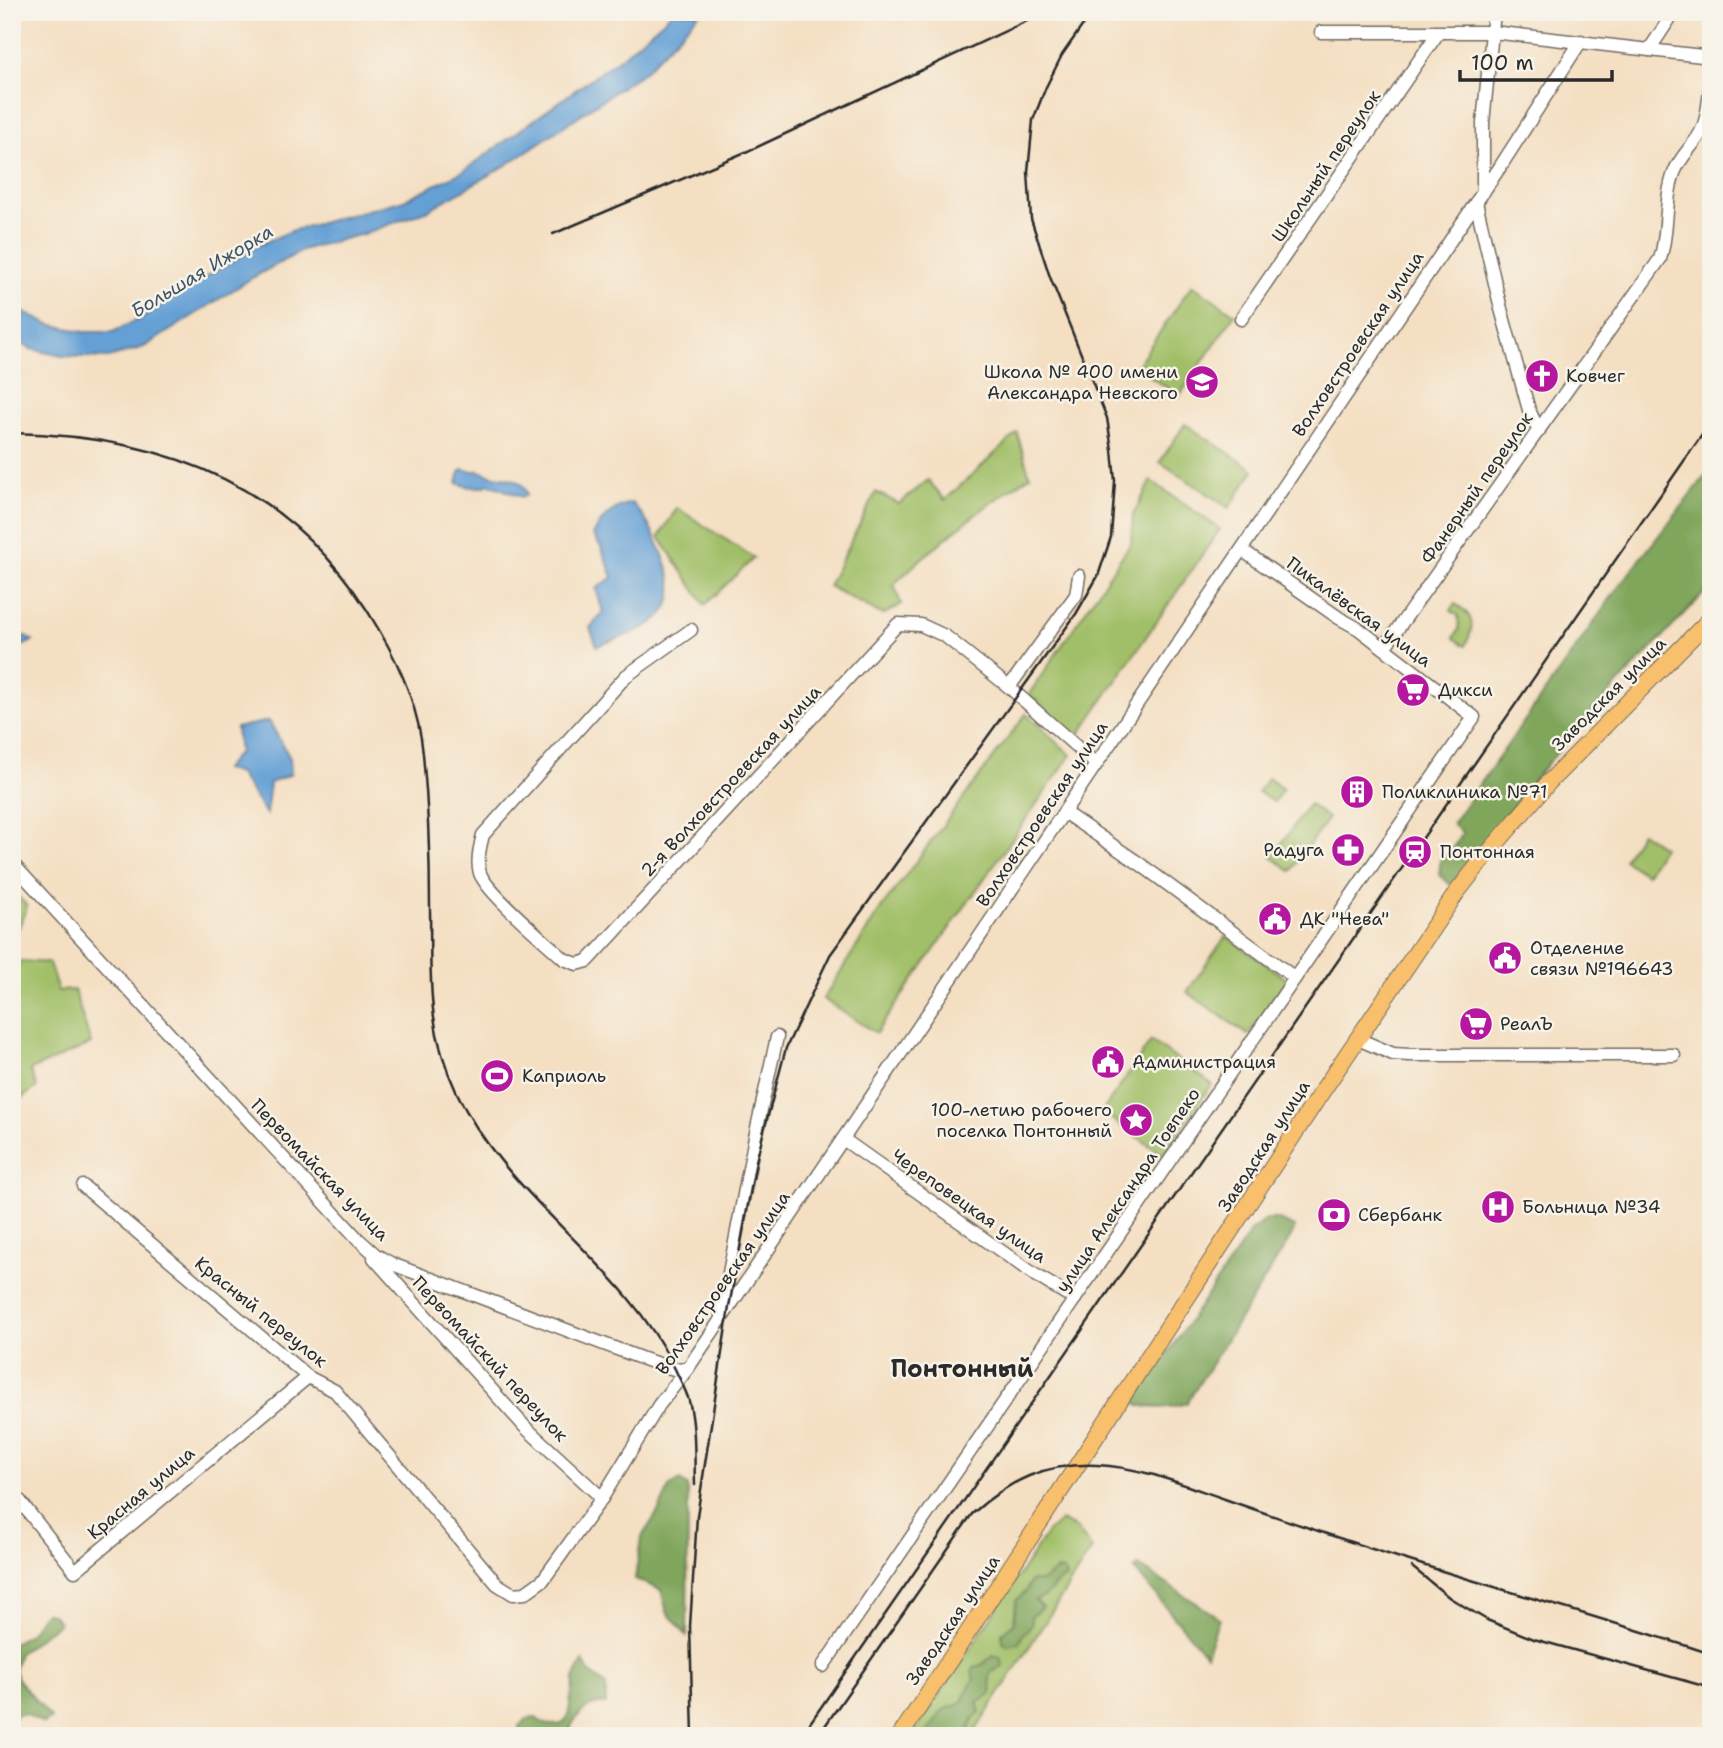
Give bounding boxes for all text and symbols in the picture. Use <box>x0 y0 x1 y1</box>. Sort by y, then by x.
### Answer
scale bar <box>1460 38 1613 82</box>
text: 100 m <box>1471 49 1534 77</box>
street label: Школьный переулок <box>1266 85 1386 247</box>
water label: Большая Ижорка <box>126 219 278 323</box>
street label: Волховстроевская улица <box>1287 246 1429 442</box>
church icon: Ковчег <box>1523 357 1561 395</box>
place label: Школа № 400 имени Александра Невского <box>984 360 1178 405</box>
school or university icon: Школа № 400 имени Александра Невского <box>1183 363 1221 401</box>
place label: Ковчег <box>1566 364 1625 388</box>
street label: Фанерный переулок <box>1415 407 1539 569</box>
street label: Пикалёвская улица <box>1282 551 1436 673</box>
street label: Заводская улица <box>1547 632 1671 756</box>
supermarket icon: Дикси <box>1394 671 1432 709</box>
place label: Дикси <box>1438 678 1493 702</box>
street label: 2-я Волховстроевская улица <box>636 680 826 882</box>
street label: Волховстроевская улица <box>971 716 1113 912</box>
building icon: Поликлиника №71 <box>1338 773 1376 811</box>
place label: Поликлиника №71 <box>1382 780 1547 804</box>
pharmacy icon: Радуга <box>1329 831 1367 869</box>
station icon: Понтонная <box>1396 833 1434 871</box>
place label: Радуга <box>1264 838 1324 862</box>
place label: Понтонная <box>1440 840 1535 864</box>
public building icon: ДК "Нева" <box>1256 900 1294 938</box>
place label: ДК "Нева" <box>1300 907 1389 931</box>
place label: Отделение связи №196643 <box>1530 936 1674 981</box>
public building icon: Отделение связи №196643 <box>1486 939 1524 977</box>
supermarket icon: РеалЪ <box>1457 1005 1495 1043</box>
place label: РеалЪ <box>1500 1012 1553 1036</box>
public building icon: Администрация <box>1089 1043 1127 1081</box>
place label: Администрация <box>1132 1050 1276 1074</box>
sports icon: Каприоль <box>478 1057 516 1095</box>
place label: Каприоль <box>522 1064 606 1088</box>
street label: Заводская улица <box>1212 1076 1316 1216</box>
street label: улица Александра Товпеко <box>1050 1083 1206 1297</box>
street label: Первомайская улица <box>246 1094 394 1246</box>
place label: 100-летию рабочего поселка Понтонный <box>931 1098 1112 1143</box>
place icon: 100-летию рабочего поселка Понтонный <box>1117 1101 1155 1139</box>
street label: Череповецкая улица <box>887 1143 1051 1269</box>
street label: Волховстроевская улица <box>650 1186 796 1380</box>
hospital icon: Больница №34 <box>1479 1188 1517 1226</box>
place label: Больница №34 <box>1522 1195 1660 1219</box>
bank icon: Сбербанк <box>1315 1196 1353 1234</box>
place label: Сбербанк <box>1358 1203 1442 1227</box>
street label: Красный переулок <box>190 1251 333 1373</box>
street label: Первомайский переулок <box>407 1271 573 1447</box>
district label: Понтонный <box>891 1353 1034 1385</box>
street label: Красная улица <box>82 1441 200 1545</box>
street label: Заводская улица <box>900 1550 1006 1690</box>

